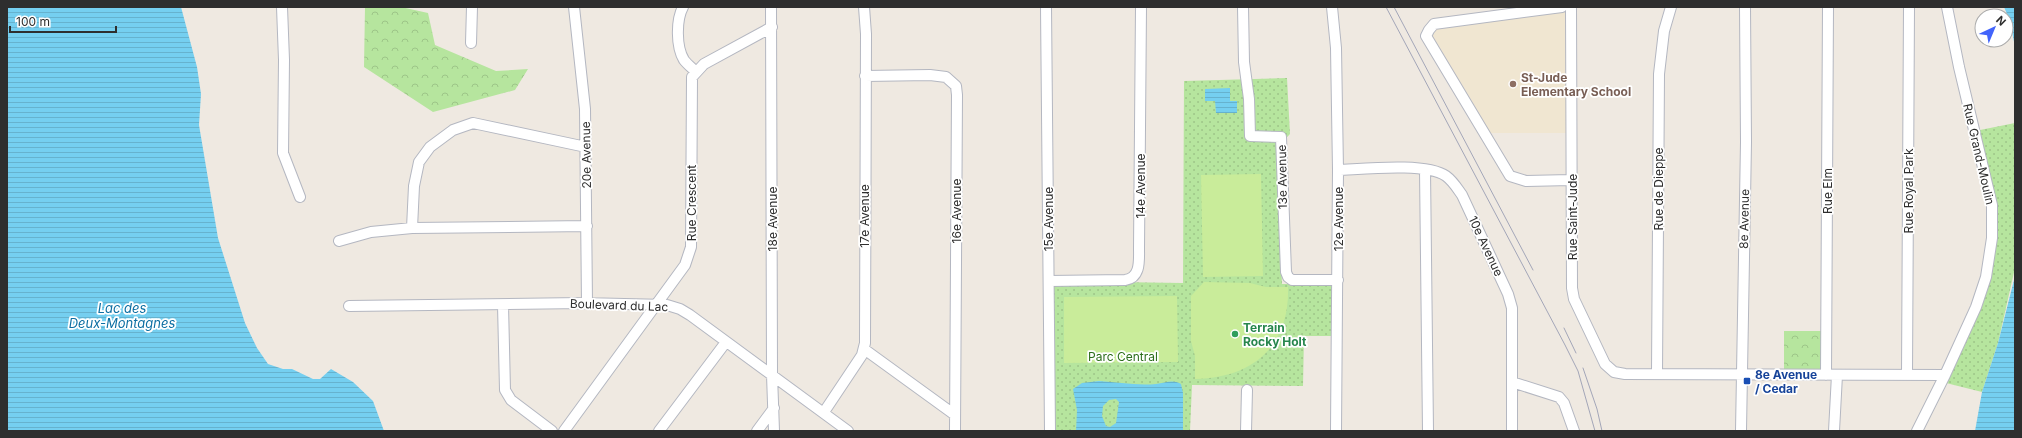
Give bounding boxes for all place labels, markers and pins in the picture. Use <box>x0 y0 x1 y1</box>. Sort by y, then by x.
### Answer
place label: St-Jude Elementary School <box>1521 70 1631 99</box>
marker: St-Jude Elementary School <box>1508 79 1518 89</box>
place label: Terrain Rocky Holt <box>1243 320 1307 349</box>
marker: Terrain Rocky Holt <box>1230 329 1240 339</box>
place label: 8e Avenue / Cedar <box>1755 367 1817 396</box>
marker: 8e Avenue / Cedar <box>1742 376 1752 386</box>

